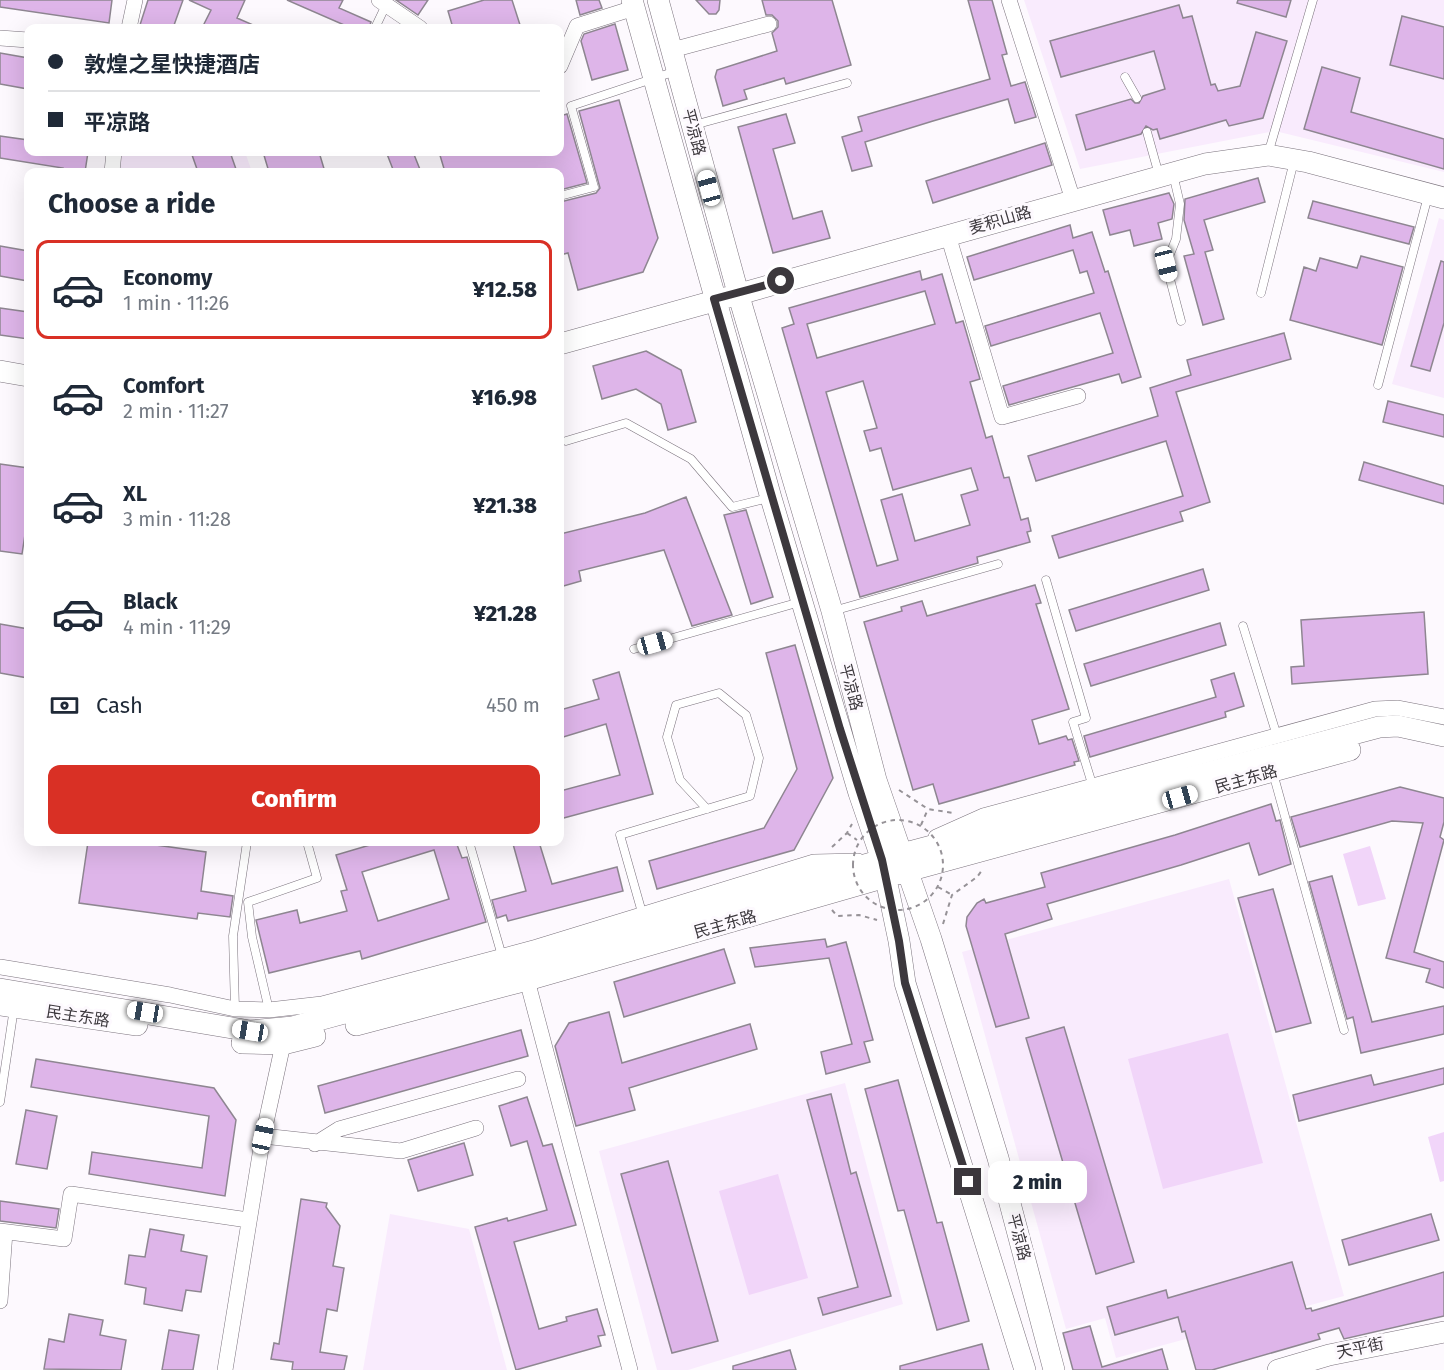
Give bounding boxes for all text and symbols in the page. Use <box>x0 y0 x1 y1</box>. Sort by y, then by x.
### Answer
text: 敦煌之星快捷酒店 <box>84 51 260 78</box>
street label: 平凉路 <box>679 106 709 158</box>
text: 平凉路 <box>84 109 150 136</box>
car <box>696 168 722 208</box>
text: Choose a ride <box>48 188 215 220</box>
street label: 麦积山路 <box>967 202 1033 238</box>
car <box>1153 244 1179 284</box>
icon: car <box>51 263 105 317</box>
text: Economy <box>123 264 212 291</box>
route start <box>767 267 794 294</box>
text: ¥12.58 <box>473 276 537 303</box>
text: 1 min · 11:26 <box>123 291 229 315</box>
icon: car <box>51 371 105 425</box>
text: Comfort <box>123 372 204 399</box>
text: ¥16.98 <box>472 384 537 411</box>
text: 2 min · 11:27 <box>123 399 229 423</box>
icon: car <box>51 479 105 533</box>
text: XL <box>123 480 147 507</box>
text: ¥21.38 <box>473 492 537 519</box>
text: 3 min · 11:28 <box>123 507 231 531</box>
icon: car <box>51 587 105 641</box>
text: Black <box>123 588 178 615</box>
text: ¥21.28 <box>473 600 537 627</box>
text: 4 min · 11:29 <box>123 615 231 639</box>
car <box>635 629 675 657</box>
street label: 平凉路 <box>836 661 866 713</box>
icon: cash <box>48 689 81 722</box>
text: Cash <box>96 692 143 719</box>
text: 450 m <box>486 693 540 717</box>
street label: 民主东路 <box>1213 761 1279 797</box>
button: Confirm <box>48 765 540 834</box>
car <box>1160 783 1200 811</box>
street label: 民主东路 <box>692 906 758 942</box>
car <box>126 1000 164 1024</box>
street label: 民主东路 <box>45 1002 111 1030</box>
car <box>231 1019 269 1043</box>
car <box>250 1117 276 1155</box>
callout: 2 min <box>989 1161 1088 1203</box>
route end <box>954 1168 981 1195</box>
text: 2 min <box>1013 1170 1062 1194</box>
street label: 平凉路 <box>1004 1211 1034 1263</box>
street label: 天平街 <box>1335 1334 1385 1362</box>

